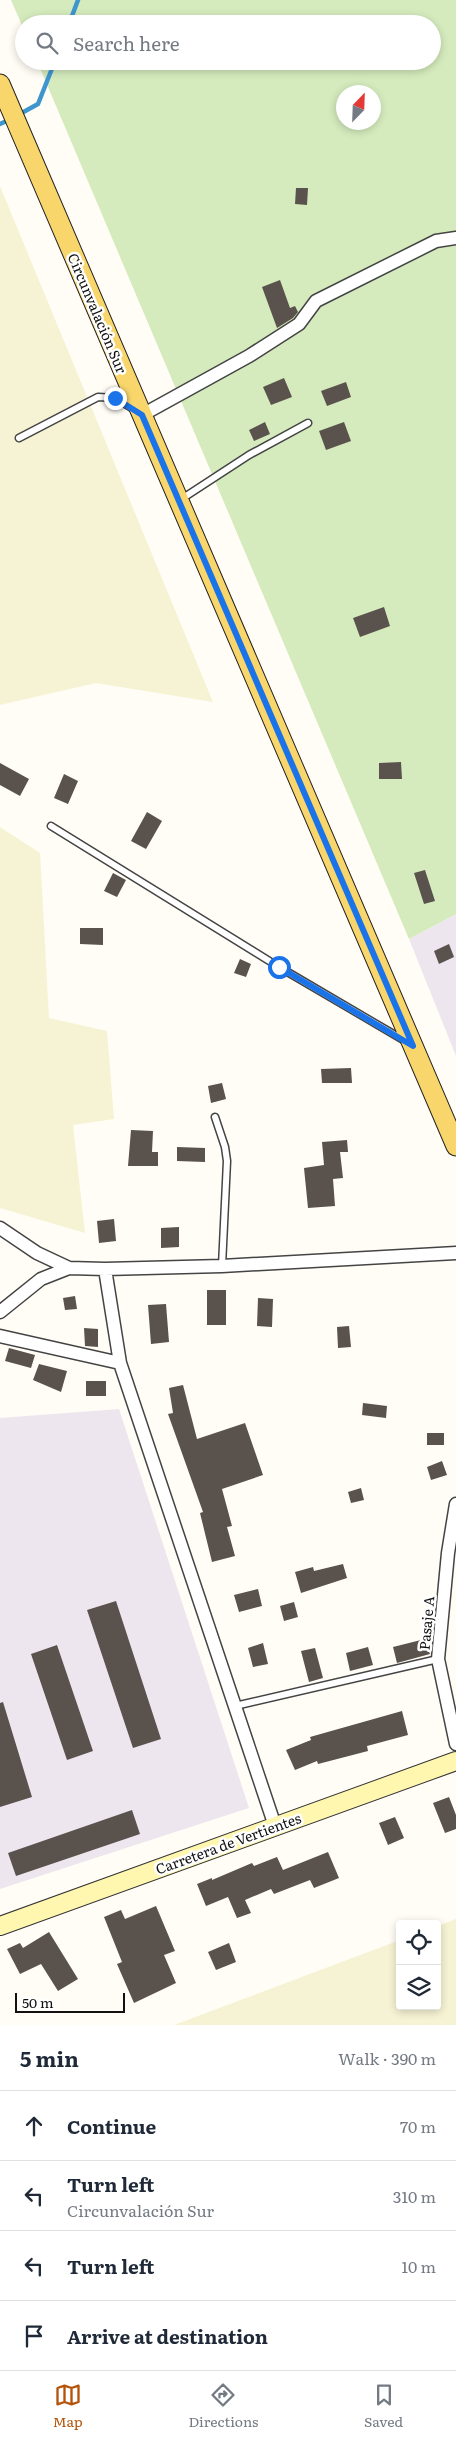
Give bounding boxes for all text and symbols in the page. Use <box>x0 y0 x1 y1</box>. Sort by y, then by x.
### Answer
search box <box>15 15 441 70</box>
icon: search <box>33 29 61 57</box>
text: Search here <box>73 29 180 57</box>
north arrow <box>336 85 381 130</box>
street label: Circunvalación Sur <box>64 250 133 377</box>
route end <box>104 387 127 410</box>
route start <box>268 956 291 979</box>
street label: Pasaje A <box>414 1594 438 1651</box>
street label: Carretera de Vertientes <box>153 1807 303 1879</box>
map controls <box>396 1920 441 2010</box>
button: locate <box>396 1920 441 1965</box>
button: layers <box>396 1965 441 2010</box>
scale bar <box>15 1990 125 2013</box>
text: 50 m <box>22 1992 54 2012</box>
text: 5 min <box>20 2042 79 2073</box>
text: Walk · 390 m <box>338 2046 436 2070</box>
icon: ahead <box>20 2112 48 2140</box>
text: Continue <box>67 2112 156 2140</box>
text: 70 m <box>400 2114 436 2138</box>
text: Turn left <box>67 2170 154 2198</box>
icon: left <box>20 2182 48 2210</box>
text: 310 m <box>393 2184 436 2208</box>
text: Circunvalación Sur <box>67 2198 214 2222</box>
icon: left <box>20 2252 48 2280</box>
text: Turn left <box>67 2252 154 2280</box>
text: 10 m <box>402 2254 436 2278</box>
icon: arrive <box>20 2322 48 2350</box>
text: Arrive at destination <box>67 2322 268 2350</box>
tab: Map <box>53 2381 83 2431</box>
tab: Directions <box>188 2381 258 2431</box>
tab: Saved <box>364 2381 403 2431</box>

